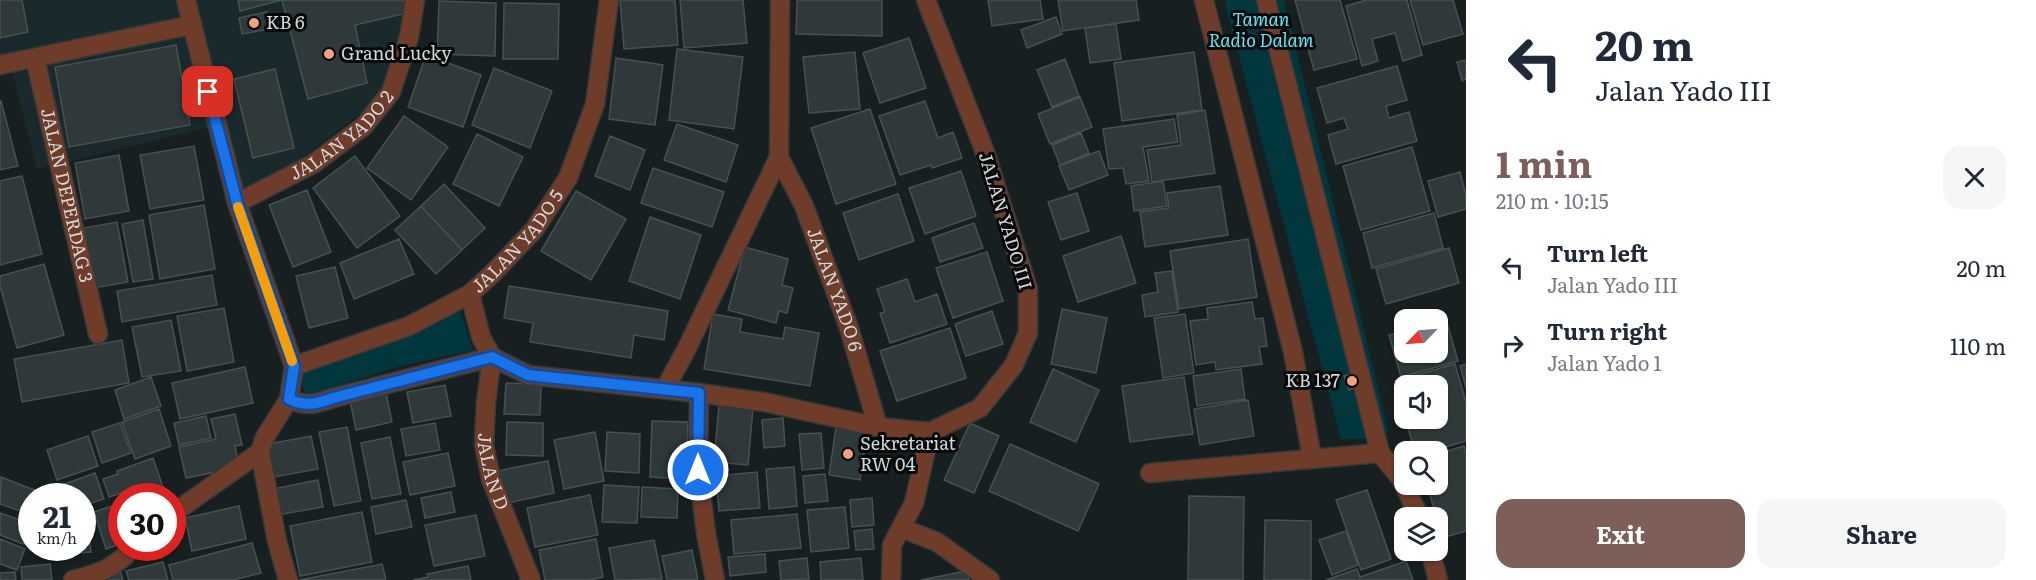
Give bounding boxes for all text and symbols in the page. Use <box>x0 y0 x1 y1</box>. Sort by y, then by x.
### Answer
park label: Taman Radio Dalam <box>1208 5 1314 53</box>
place label: KB 6 <box>266 8 305 35</box>
text: 20 m <box>1595 12 1694 74</box>
marker: KB 6 <box>247 16 261 30</box>
icon: left <box>1496 24 1574 102</box>
place label: Grand Lucky <box>341 39 452 66</box>
marker: Grand Lucky <box>322 47 336 61</box>
pin <box>182 66 233 117</box>
text: Jalan Yado III <box>1595 69 1772 109</box>
icon: arrive <box>191 75 224 108</box>
street label: JALAN YADO 2 <box>285 84 399 186</box>
street label: JALAN DEPERDAG 3 <box>35 105 101 285</box>
text: 1 min <box>1496 136 1592 189</box>
button: close <box>1943 146 2006 209</box>
street label: JALAN YADO III <box>973 148 1040 293</box>
street label: JALAN YADO 5 <box>465 184 569 298</box>
text: 210 m · 10:15 <box>1496 185 1609 215</box>
street label: JALAN YADO 6 <box>801 223 870 355</box>
text: Turn left <box>1547 236 1648 269</box>
icon: left <box>1496 251 1529 284</box>
text: 20 m <box>1956 251 2006 284</box>
text: Jalan Yado III <box>1547 269 1678 299</box>
north arrow <box>1394 309 1448 363</box>
map controls <box>1394 309 1448 561</box>
text: Turn right <box>1547 314 1667 347</box>
icon: right <box>1496 329 1529 362</box>
text: 110 m <box>1950 329 2006 362</box>
text: Jalan Yado 1 <box>1547 347 1662 377</box>
place label: KB 137 <box>1285 366 1340 393</box>
marker: KB 137 <box>1345 374 1359 388</box>
button: sound <box>1394 375 1448 429</box>
place label: Sekretariat RW 04 <box>860 429 956 477</box>
street label: JALAN D <box>472 432 517 514</box>
position arrow <box>666 438 730 502</box>
button: search <box>1394 441 1448 495</box>
marker: Sekretariat RW 04 <box>841 447 855 461</box>
speed limit sign: 30 <box>108 483 186 561</box>
text: 21 <box>43 493 71 537</box>
button: Exit <box>1496 499 1745 568</box>
button: Share <box>1757 499 2006 568</box>
button: layers <box>1394 507 1448 561</box>
text: km/h <box>37 526 77 549</box>

